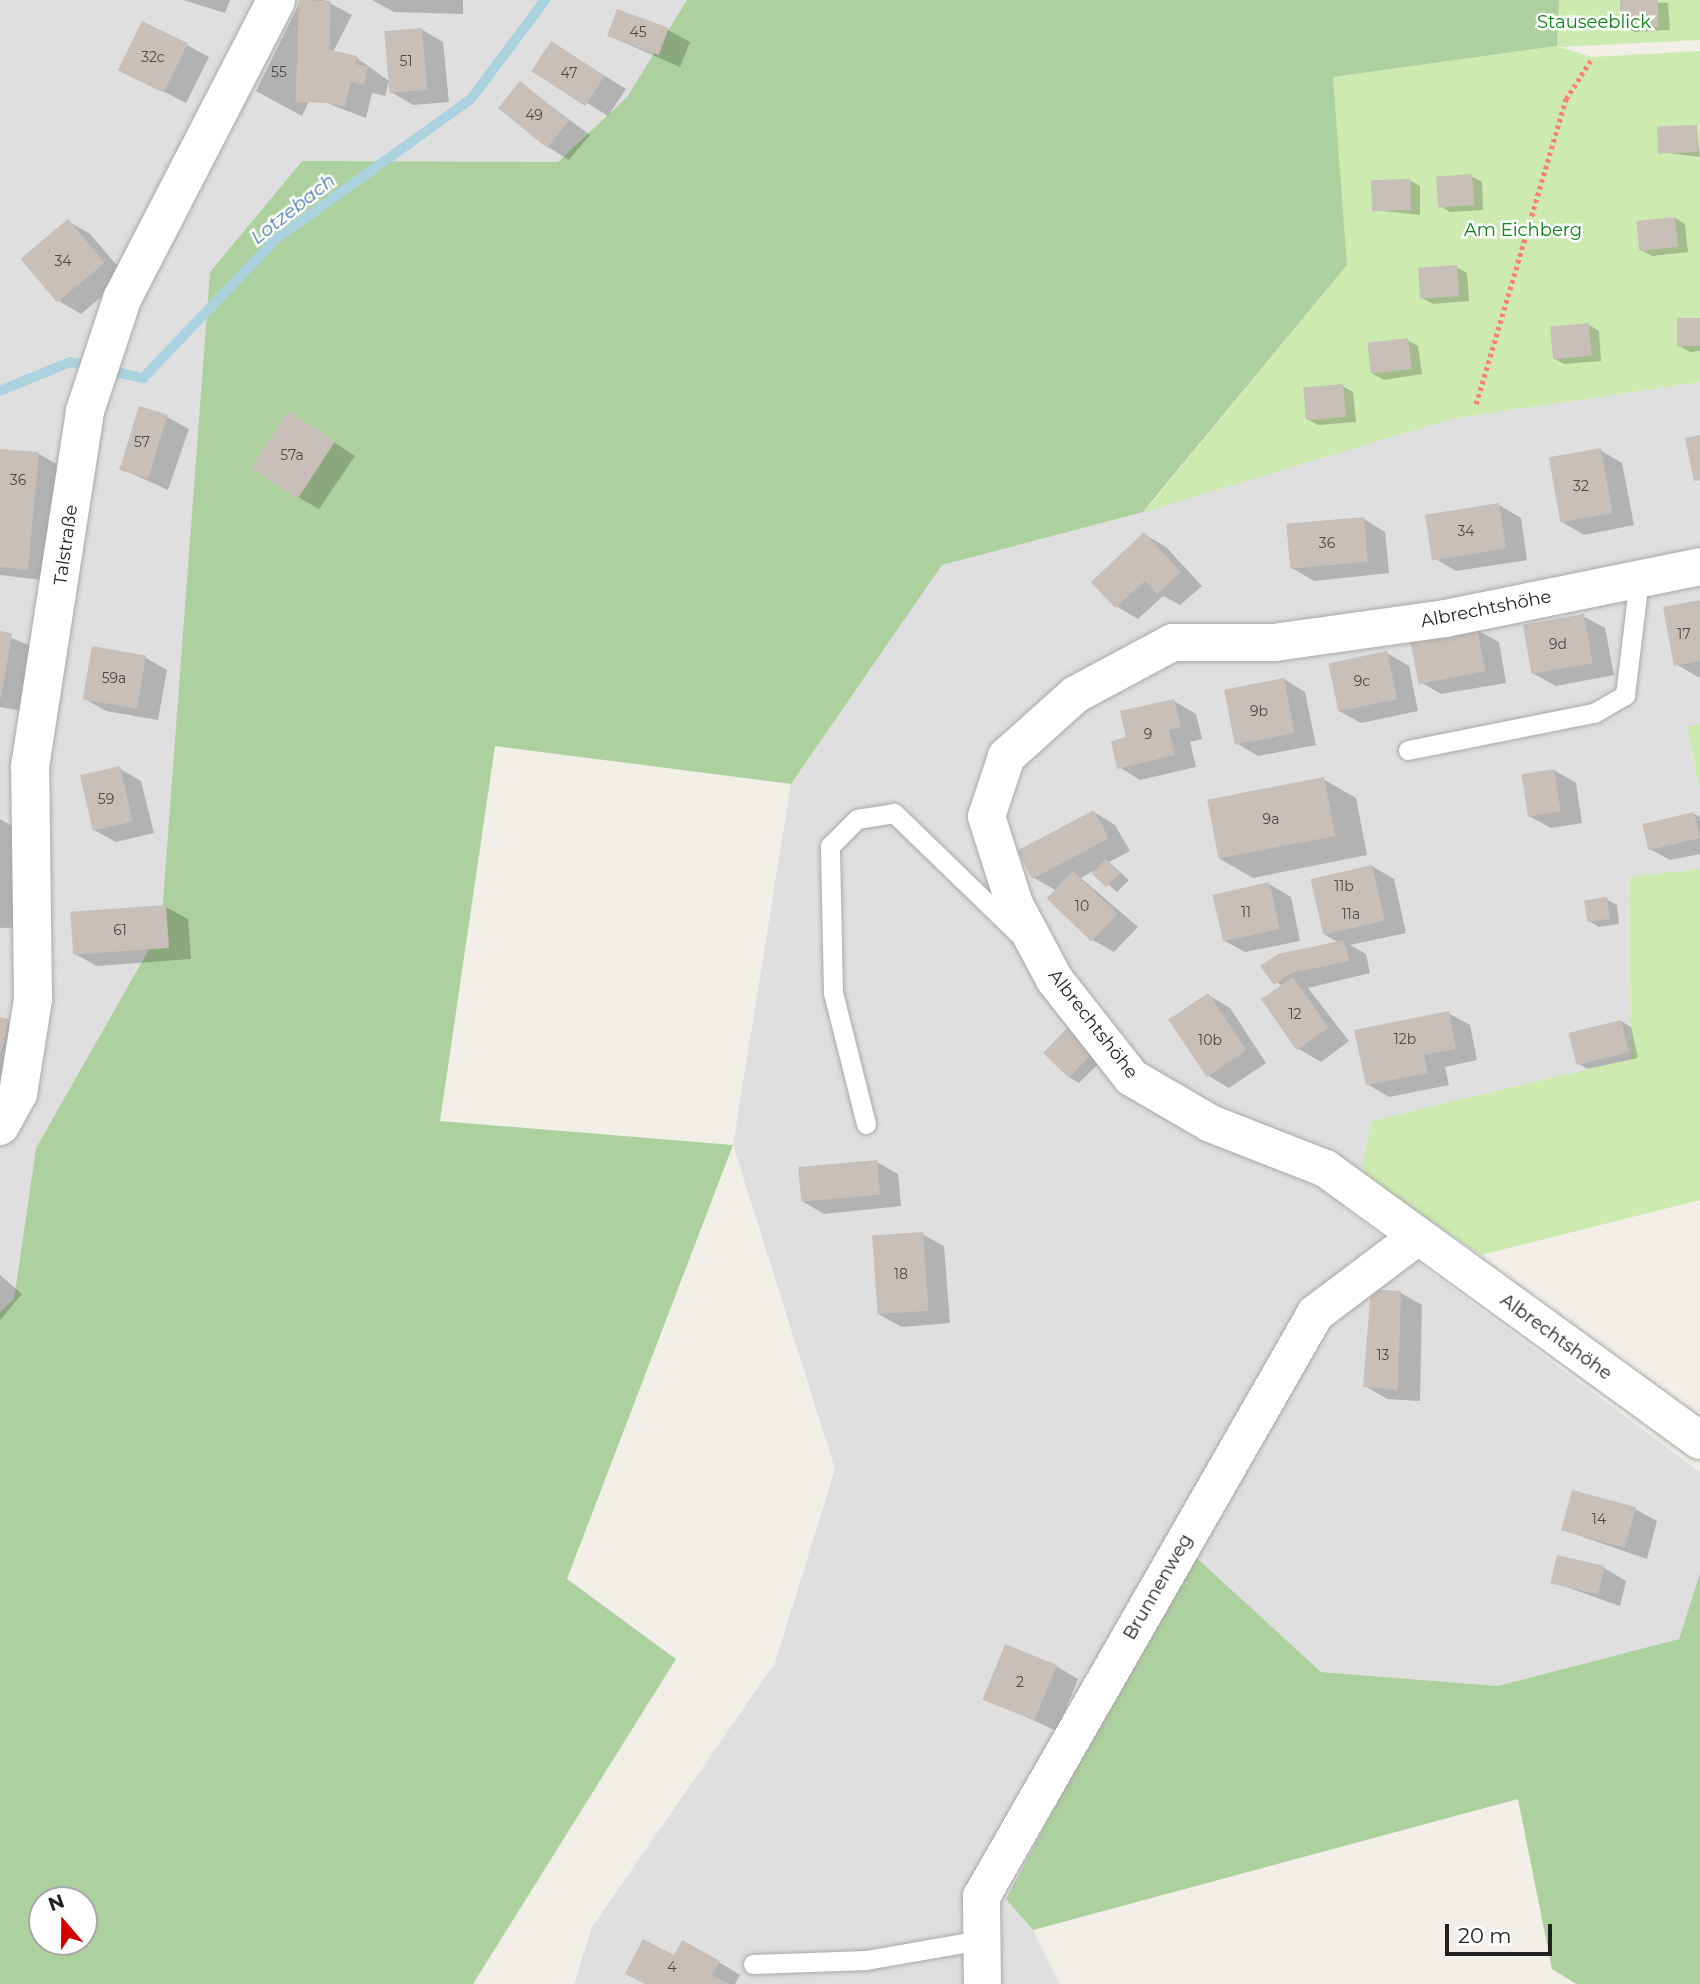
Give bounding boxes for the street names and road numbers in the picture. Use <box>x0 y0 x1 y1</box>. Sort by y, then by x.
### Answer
street label: Talstraße <box>50 503 82 587</box>
street label: Albrechtshöhe <box>1419 586 1553 632</box>
street label: Albrechtshöhe <box>1044 965 1142 1083</box>
street label: Albrechtshöhe <box>1496 1289 1616 1385</box>
street label: Brunnenweg <box>1119 1530 1197 1644</box>

